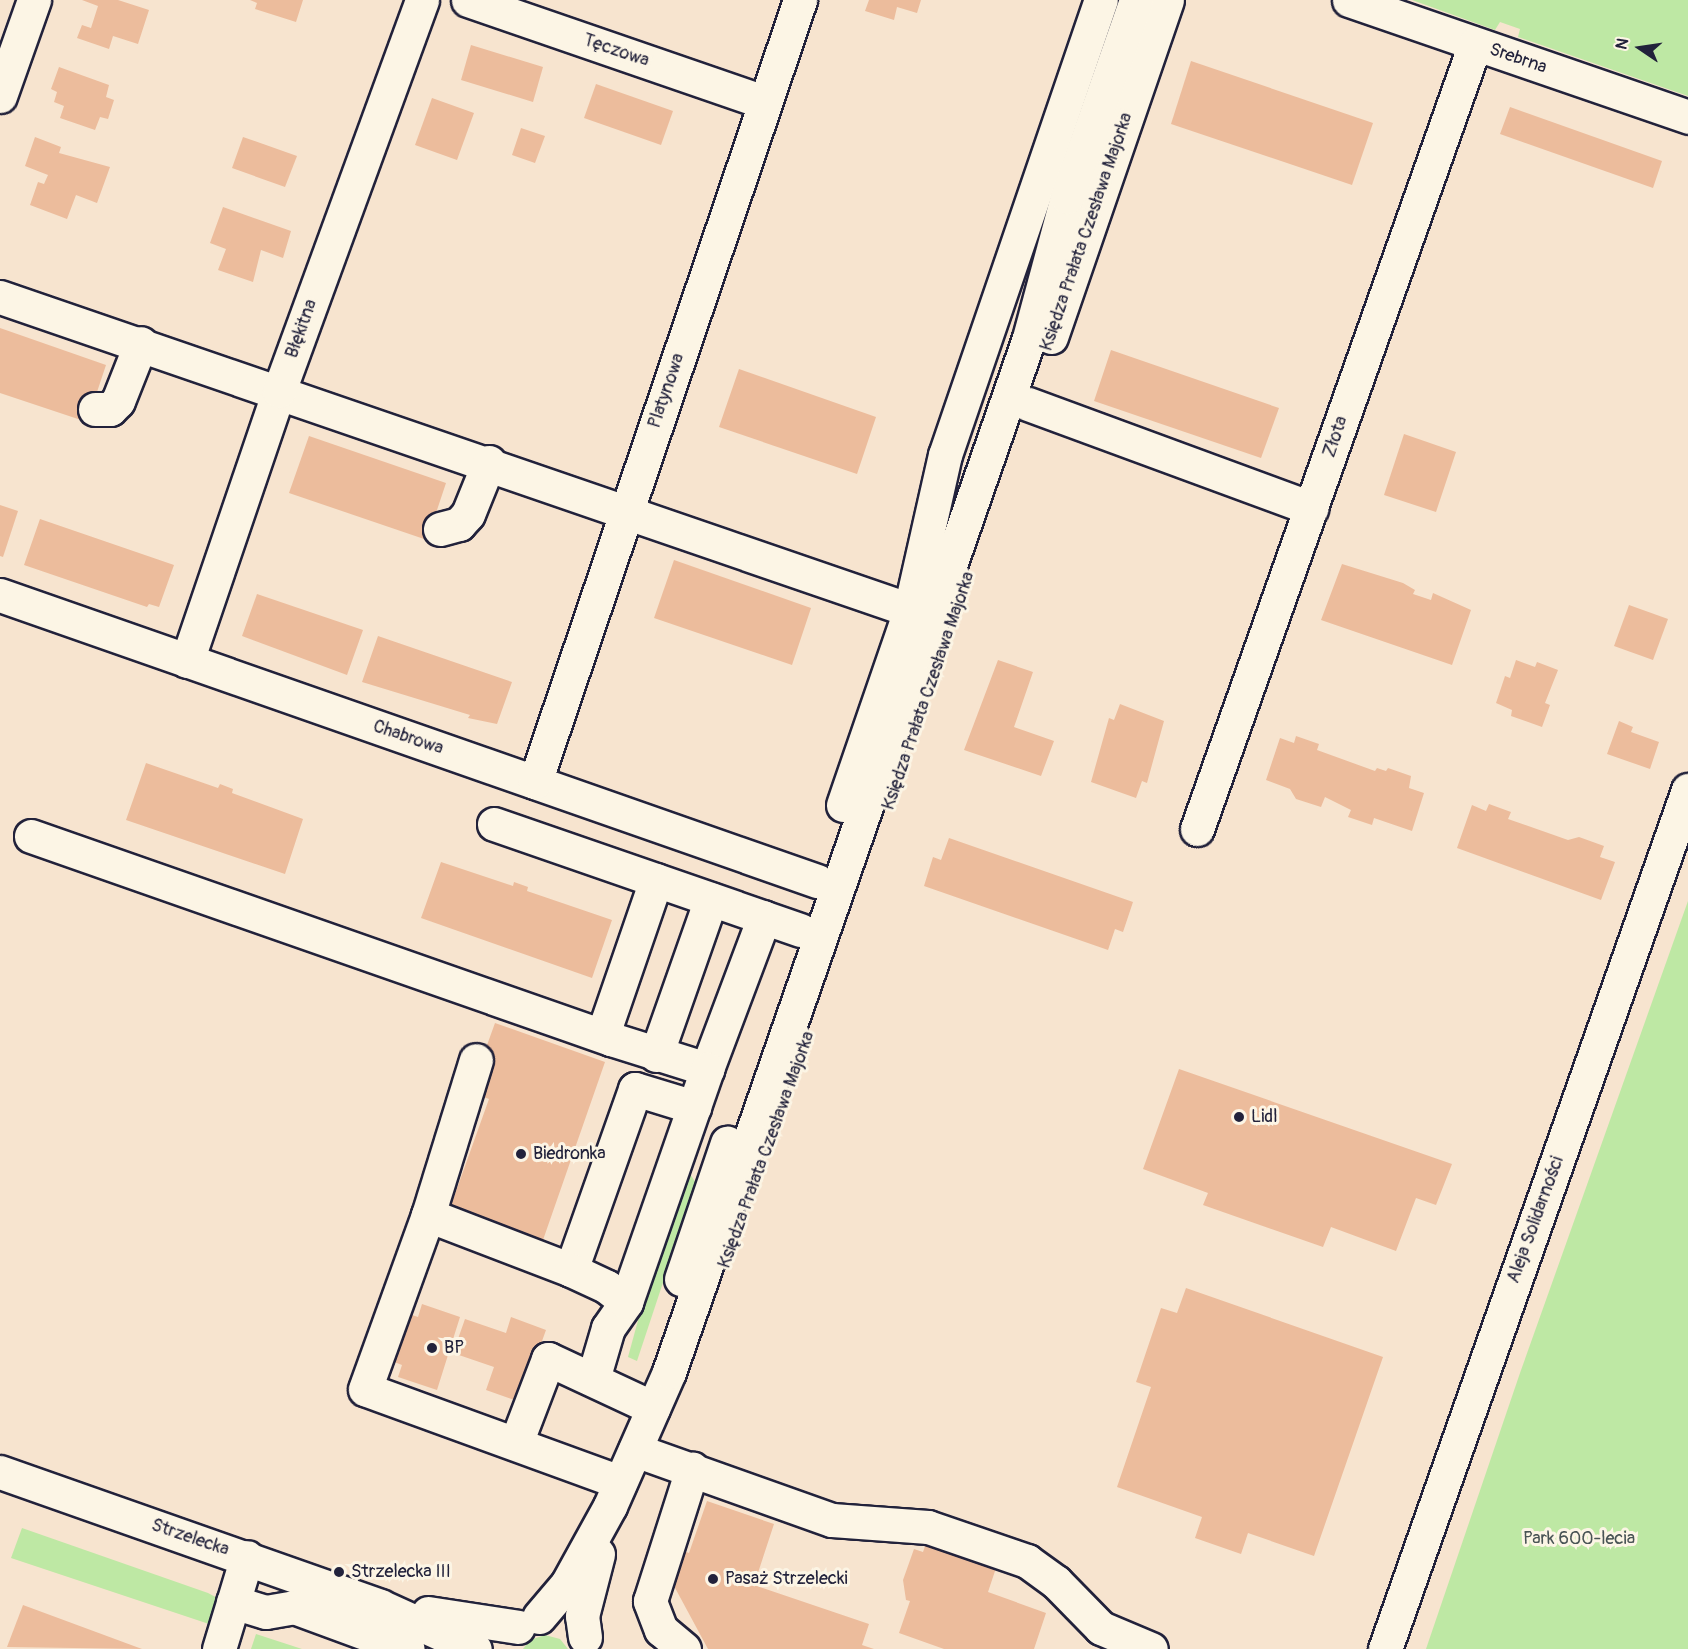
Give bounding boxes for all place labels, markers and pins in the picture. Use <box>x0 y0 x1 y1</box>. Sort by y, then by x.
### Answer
place label: Lidl <box>1251 1106 1277 1128</box>
marker: Lidl <box>1232 1110 1246 1124</box>
place label: Biedronka <box>533 1143 606 1165</box>
marker: Biedronka <box>514 1147 528 1161</box>
place label: BP <box>444 1337 464 1359</box>
marker: BP <box>425 1341 439 1355</box>
place label: Strzelecka III <box>351 1561 451 1583</box>
marker: Strzelecka III <box>332 1565 346 1579</box>
place label: Pasaż Strzelecki <box>725 1568 848 1590</box>
marker: Pasaż Strzelecki <box>706 1572 720 1586</box>

